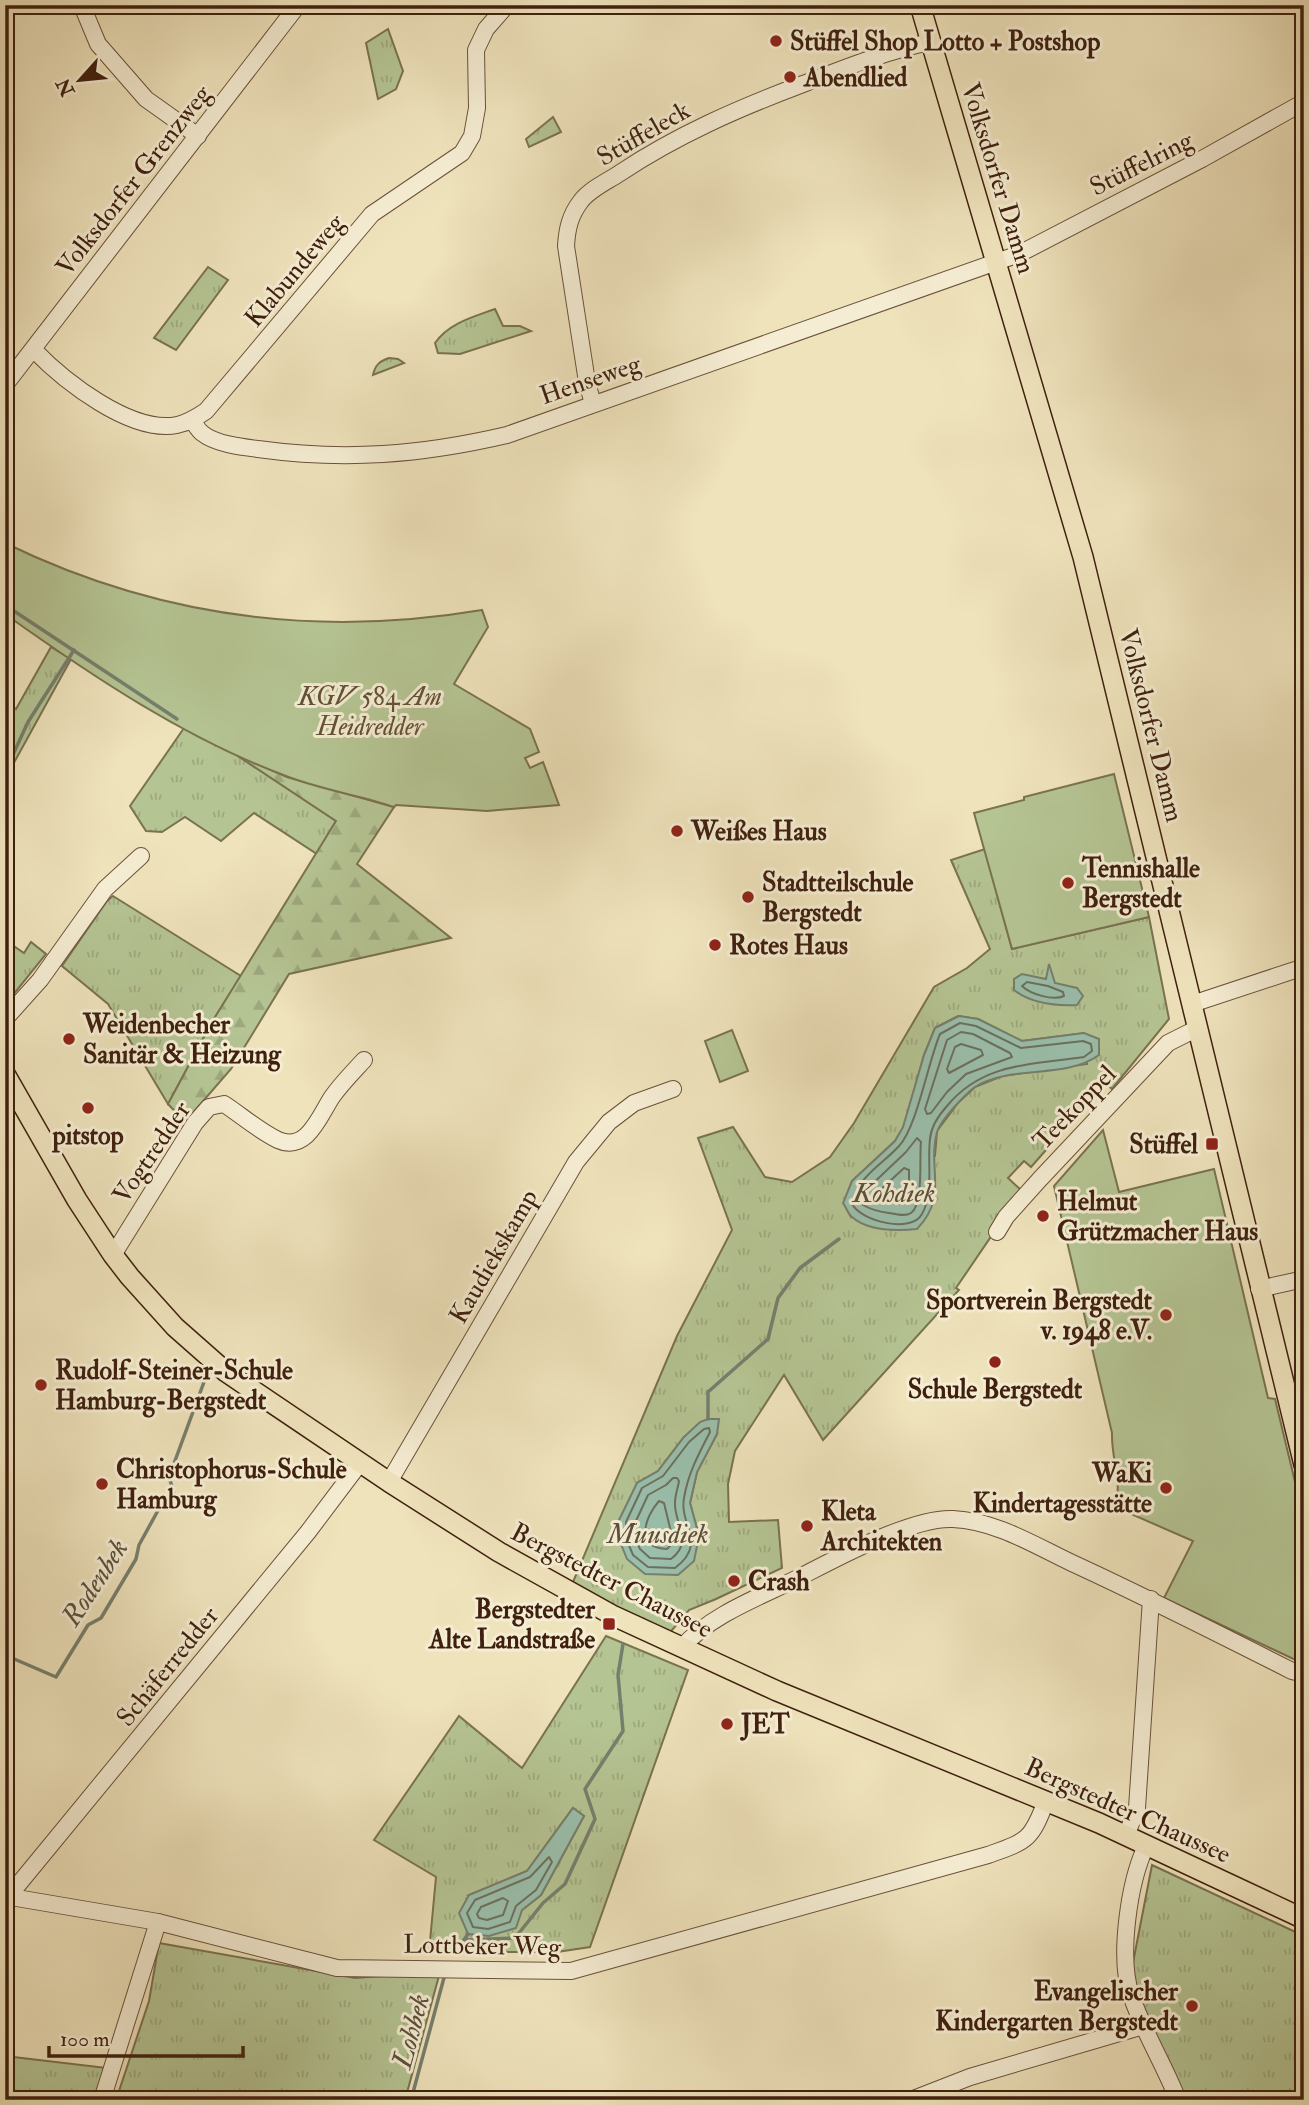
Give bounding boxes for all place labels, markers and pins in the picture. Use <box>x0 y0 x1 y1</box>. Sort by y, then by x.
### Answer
place label: Stüffel Shop Lotto + Postshop <box>790 26 1100 59</box>
marker: Stüffel Shop Lotto + Postshop <box>768 33 784 49</box>
place label: Abendlied <box>803 62 908 94</box>
marker: Abendlied <box>782 69 798 85</box>
place label: Weißes Haus <box>690 816 827 848</box>
marker: Weißes Haus <box>669 823 685 839</box>
place label: Tennishalle Bergstedt <box>1081 853 1200 916</box>
place label: Stadtteilschule Bergstedt <box>762 867 913 930</box>
marker: Tennishalle Bergstedt <box>1060 875 1076 891</box>
marker: Stadtteilschule Bergstedt <box>740 889 756 905</box>
place label: Rotes Haus <box>729 930 848 962</box>
marker: Rotes Haus <box>707 937 723 953</box>
place label: Weidenbecher Sanitär & Heizung <box>82 1009 282 1072</box>
marker: Weidenbecher Sanitär & Heizung <box>61 1031 77 1047</box>
marker: pitstop <box>80 1100 96 1116</box>
place label: pitstop <box>51 1120 124 1153</box>
place label: Stüffel <box>1129 1129 1198 1161</box>
marker: Stüffel <box>1204 1136 1220 1152</box>
place label: Helmut Grützmacher Haus <box>1057 1186 1258 1248</box>
marker: Helmut Grützmacher Haus <box>1035 1208 1051 1224</box>
place label: Sportverein Bergstedt v. 1948 e.V. <box>926 1285 1153 1347</box>
marker: Sportverein Bergstedt v. 1948 e.V. <box>1158 1307 1174 1323</box>
marker: Schule Bergstedt <box>987 1354 1003 1370</box>
place label: Rudolf-Steiner-Schule Hamburg-Bergstedt <box>55 1355 293 1418</box>
place label: Schule Bergstedt <box>908 1374 1083 1407</box>
marker: Rudolf-Steiner-Schule Hamburg-Bergstedt <box>33 1377 49 1393</box>
place label: Christophorus-Schule Hamburg <box>116 1454 347 1517</box>
place label: WaKi Kindertagesstätte <box>973 1458 1152 1521</box>
marker: Christophorus-Schule Hamburg <box>94 1476 110 1492</box>
marker: WaKi Kindertagesstätte <box>1158 1480 1174 1496</box>
place label: Kleta Architekten <box>820 1496 943 1558</box>
marker: Kleta Architekten <box>799 1518 815 1534</box>
place label: Crash <box>748 1566 810 1598</box>
marker: Crash <box>726 1573 742 1589</box>
place label: Bergstedter Alte Landstraße <box>428 1594 595 1656</box>
marker: Bergstedter Alte Landstraße <box>601 1616 617 1632</box>
place label: JET <box>739 1709 790 1741</box>
marker: JET <box>719 1716 735 1732</box>
place label: Evangelischer Kindergarten Bergstedt <box>935 1976 1179 2039</box>
marker: Evangelischer Kindergarten Bergstedt <box>1184 1998 1200 2014</box>

